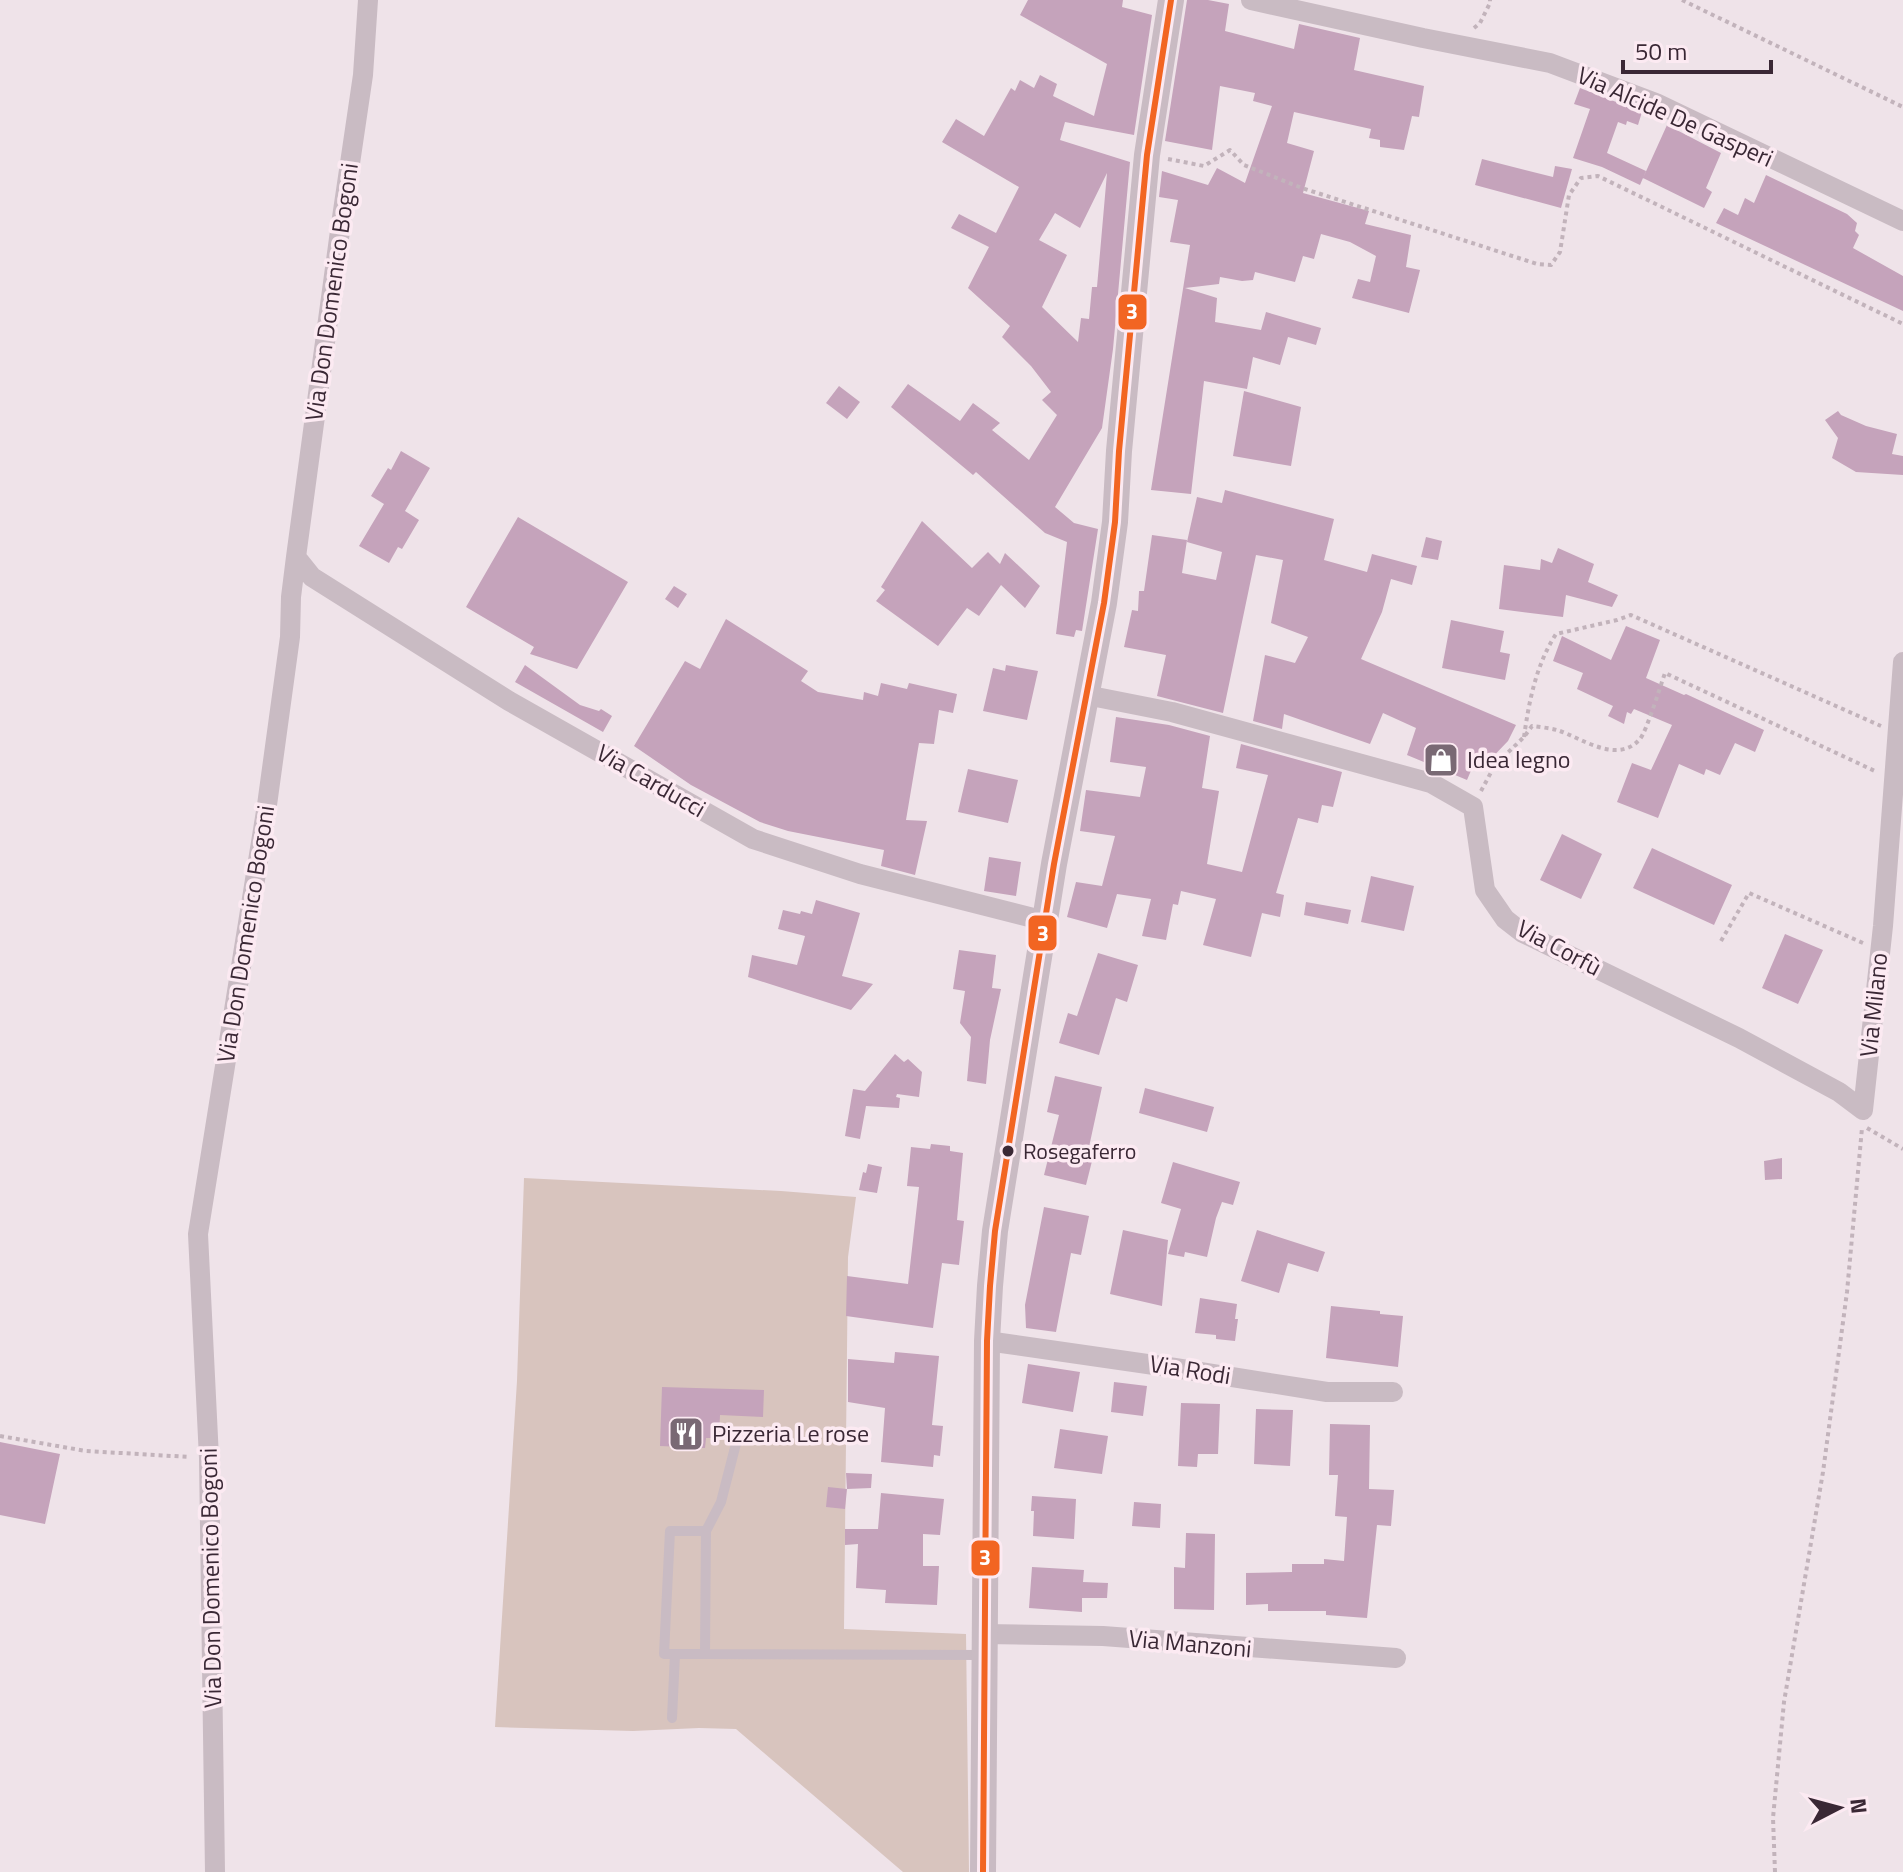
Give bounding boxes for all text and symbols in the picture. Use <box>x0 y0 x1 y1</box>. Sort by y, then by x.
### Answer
scale bar <box>1623 24 1771 74</box>
text: 50 m <box>1635 33 1687 69</box>
street label: Via Alcide De Gasperi <box>1572 57 1779 176</box>
street label: Via Don Domenico Bogoni <box>295 161 367 423</box>
line badge: 3 <box>1117 293 1148 331</box>
text: 3 <box>1126 294 1138 328</box>
street label: Via Carducci <box>590 734 713 826</box>
shop icon: Idea legno <box>1422 741 1460 779</box>
place label: Idea legno <box>1467 741 1570 777</box>
street label: Via Don Domenico Bogoni <box>207 803 283 1065</box>
street label: Via Corfù <box>1511 910 1608 984</box>
line badge: 3 <box>1027 914 1058 952</box>
text: 3 <box>1037 916 1049 950</box>
street label: Via Milano <box>1850 951 1896 1059</box>
place label: Rosegaferro <box>1023 1134 1136 1168</box>
marker: Rosegaferro <box>1000 1143 1016 1159</box>
street label: Via Rodi <box>1147 1345 1233 1393</box>
restaurant icon: Pizzeria Le rose <box>667 1415 705 1453</box>
place label: Pizzeria Le rose <box>712 1415 869 1451</box>
street label: Via Don Domenico Bogoni <box>190 1448 230 1708</box>
line badge: 3 <box>970 1539 1001 1577</box>
text: 3 <box>979 1540 991 1574</box>
street label: Via Manzoni <box>1127 1620 1253 1666</box>
north arrow <box>1799 1768 1879 1848</box>
text: N <box>1841 1797 1877 1815</box>

